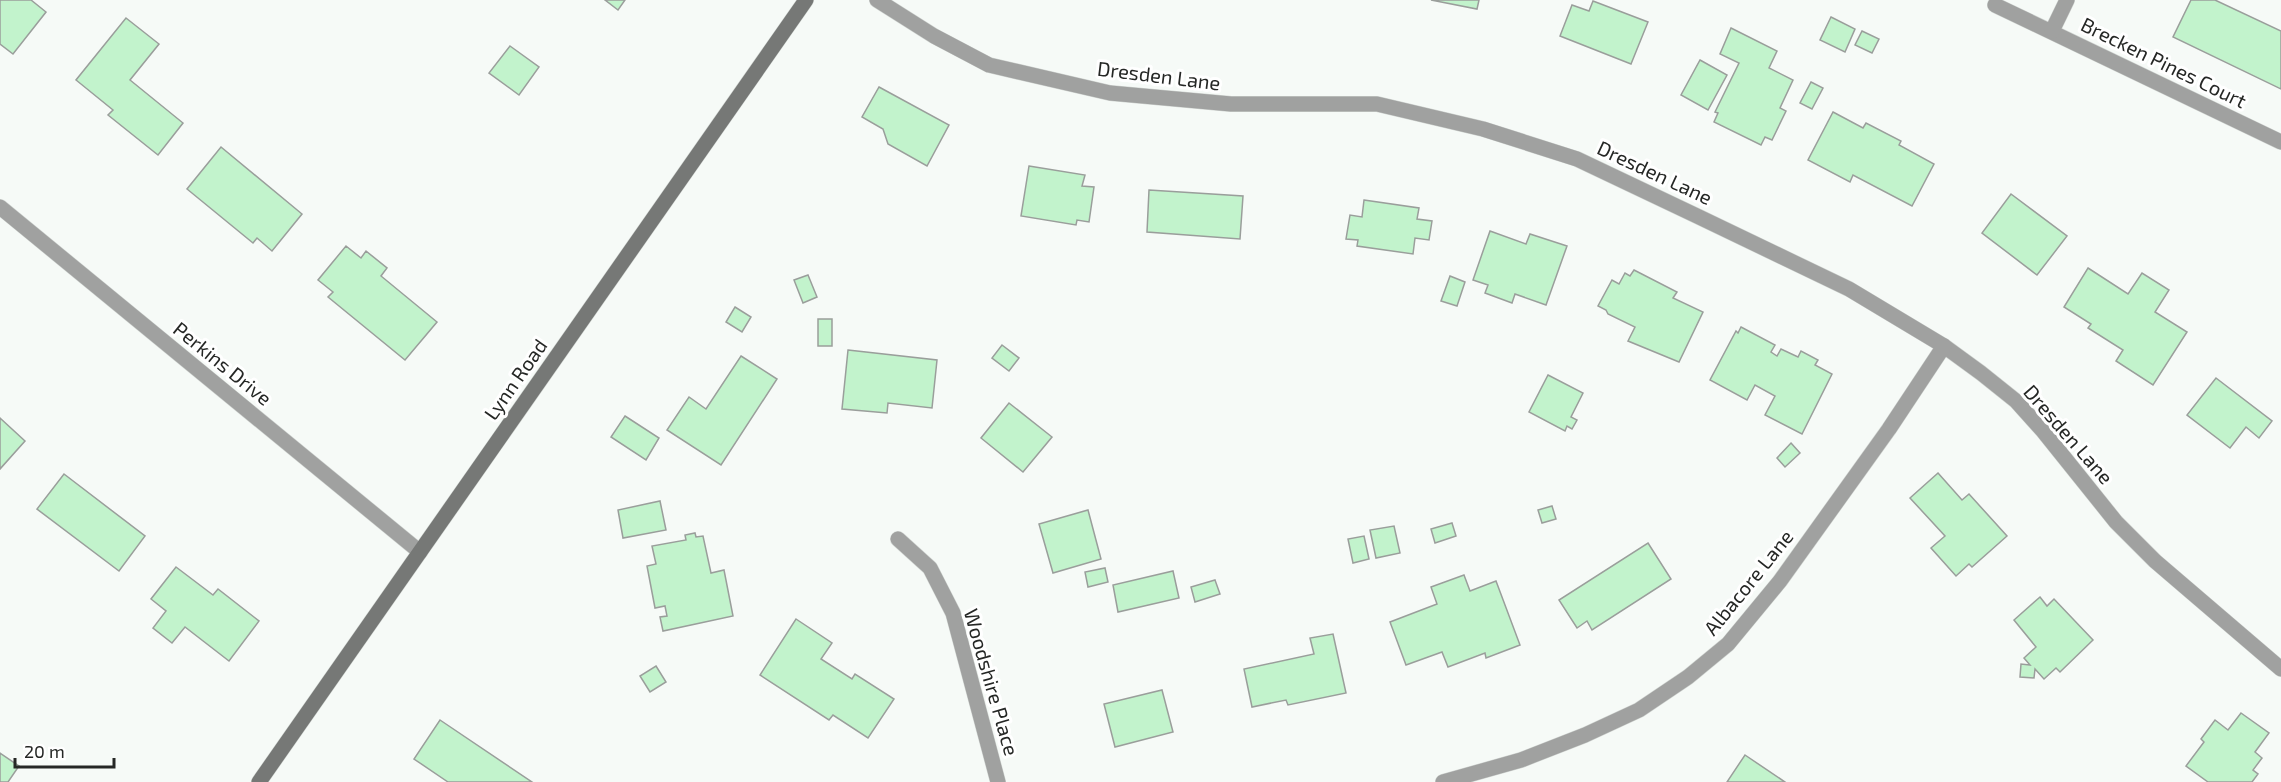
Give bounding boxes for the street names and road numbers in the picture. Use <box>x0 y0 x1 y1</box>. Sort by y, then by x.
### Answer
street label: Brecken Pines Court <box>2077 12 2251 113</box>
street label: Dresden Lane <box>1096 56 1222 94</box>
street label: Dresden Lane <box>1594 135 1716 209</box>
street label: Perkins Drive <box>169 316 277 410</box>
street label: Lynn Road <box>478 334 552 424</box>
street label: Dresden Lane <box>2019 379 2119 489</box>
street label: Albacore Lane <box>1698 525 1798 639</box>
street label: Woodshire Place <box>960 606 1024 758</box>

